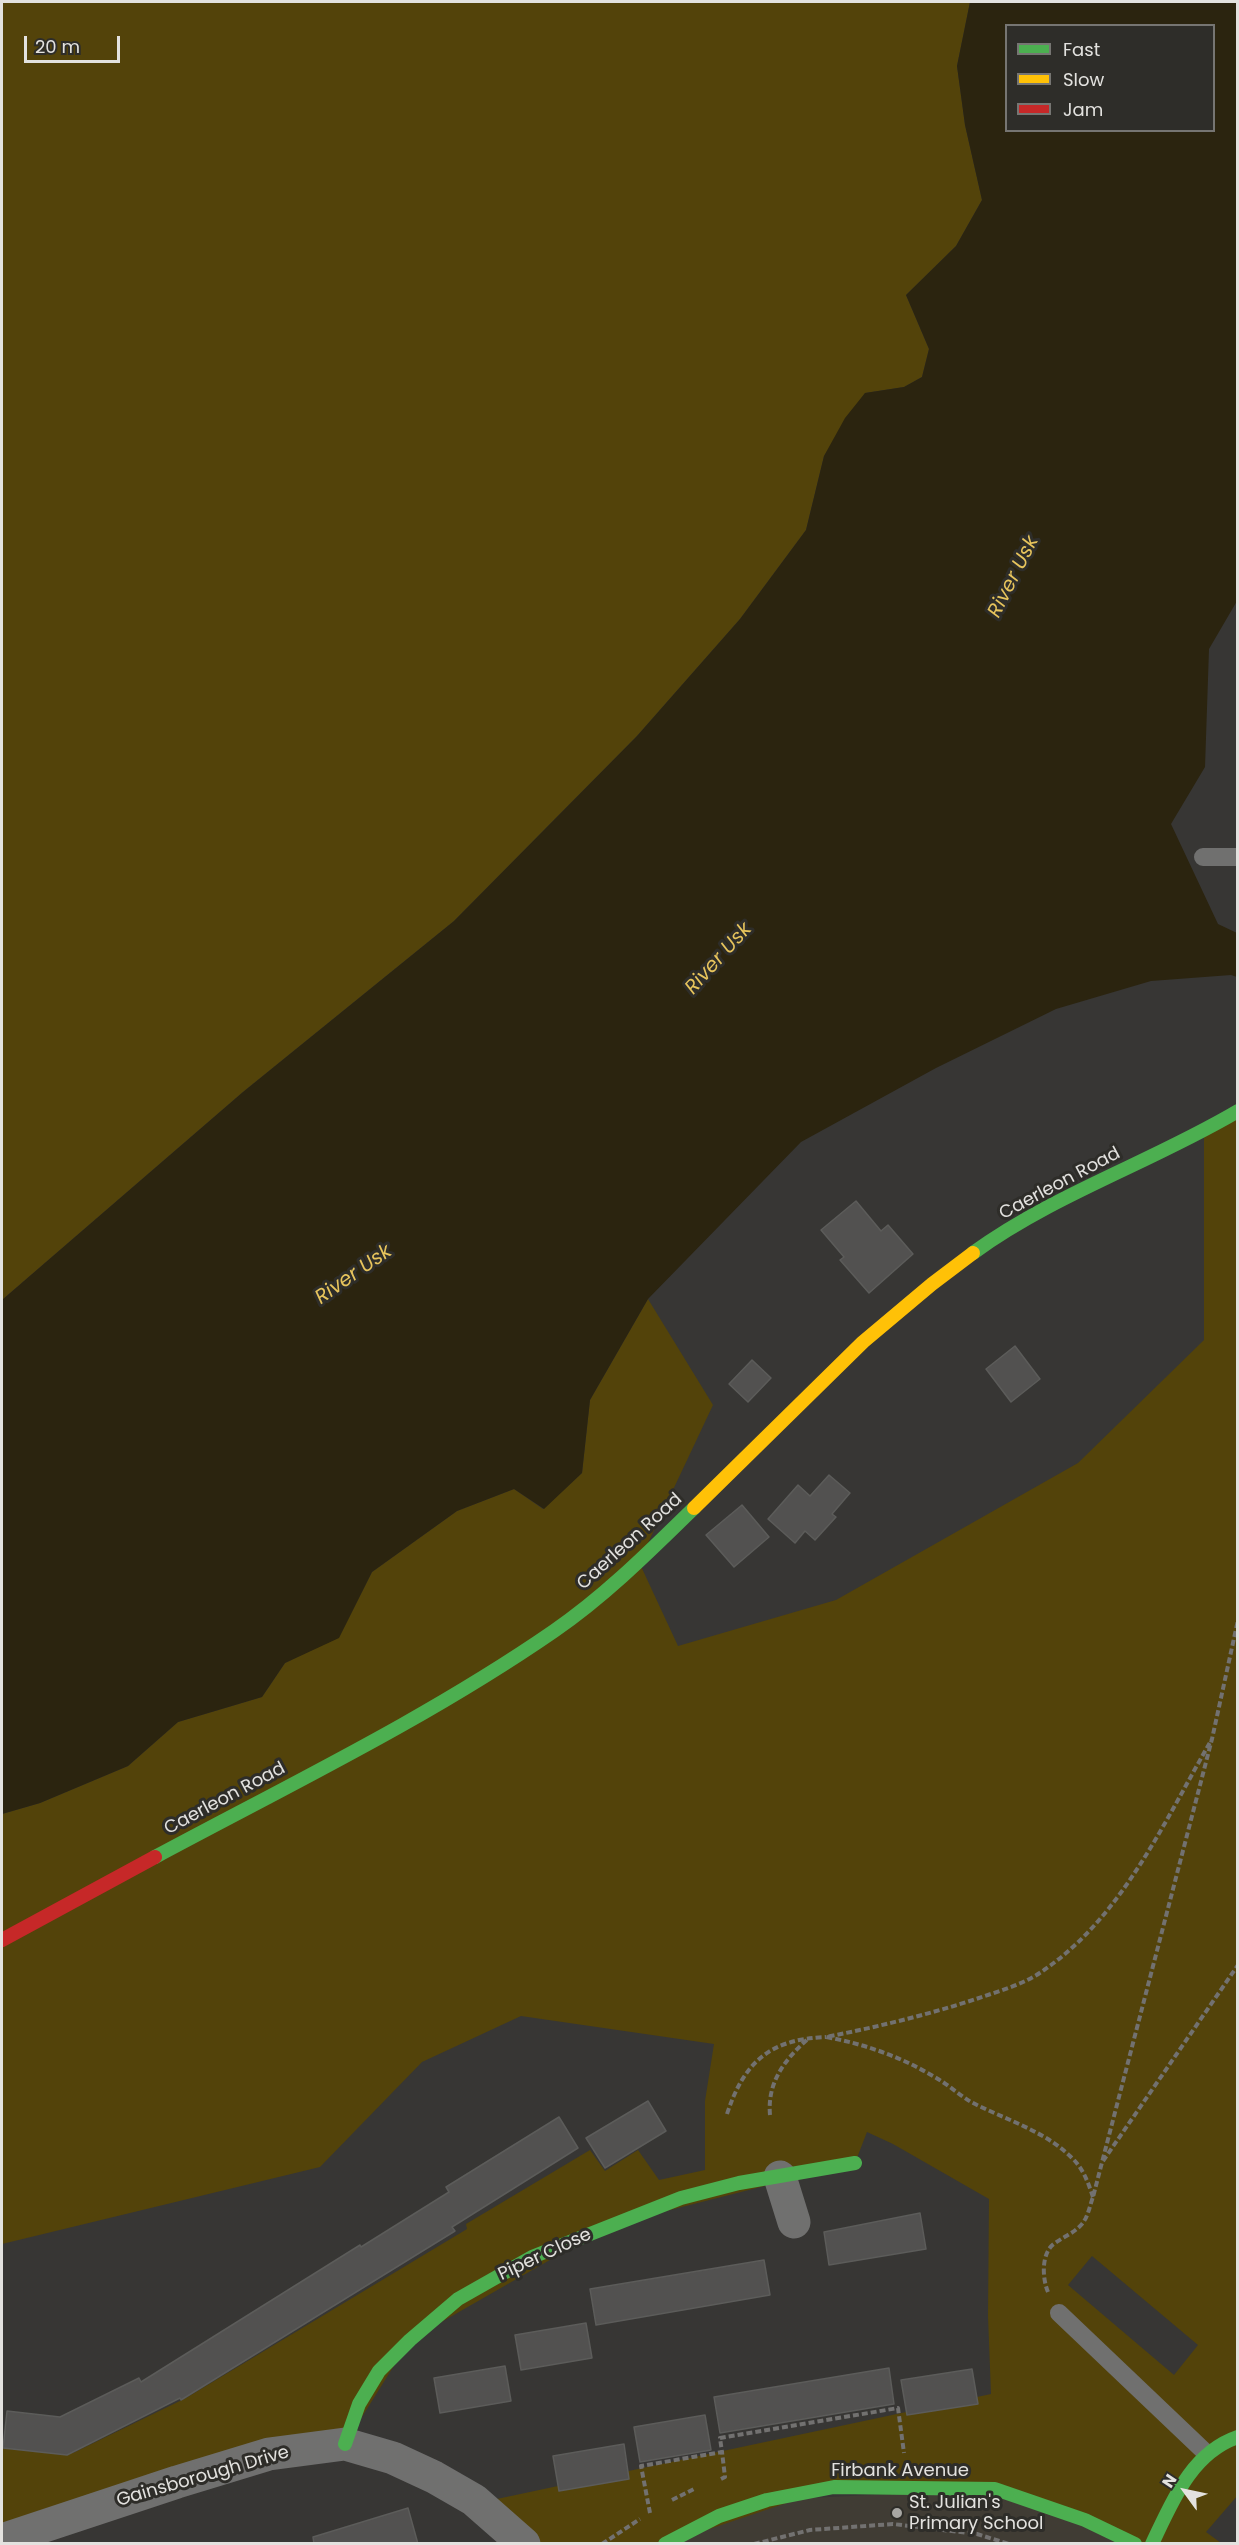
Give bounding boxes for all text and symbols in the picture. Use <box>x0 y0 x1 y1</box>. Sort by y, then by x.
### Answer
scale bar <box>27 24 123 62</box>
legend <box>1005 24 1215 132</box>
text: 20 m <box>35 34 80 59</box>
text: Fast <box>1063 37 1100 62</box>
text: Slow <box>1063 67 1104 92</box>
text: Jam <box>1063 97 1103 122</box>
water label: River Usk <box>983 532 1045 622</box>
water label: River Usk <box>681 918 757 1000</box>
street label: Caerleon Road <box>996 1143 1124 1225</box>
water label: River Usk <box>311 1240 397 1310</box>
street label: Caerleon Road <box>573 1489 687 1595</box>
street label: Caerleon Road <box>161 1758 289 1840</box>
street label: Piper Close <box>495 2224 595 2286</box>
street label: Gainsborough Drive <box>114 2442 292 2512</box>
street label: Firbank Avenue <box>831 2460 969 2482</box>
north arrow <box>1155 2461 1215 2521</box>
text: N <box>1157 2470 1182 2492</box>
place label: St. Julian's Primary School <box>909 2492 1043 2534</box>
marker: St. Julian's Primary School <box>890 2506 904 2520</box>

